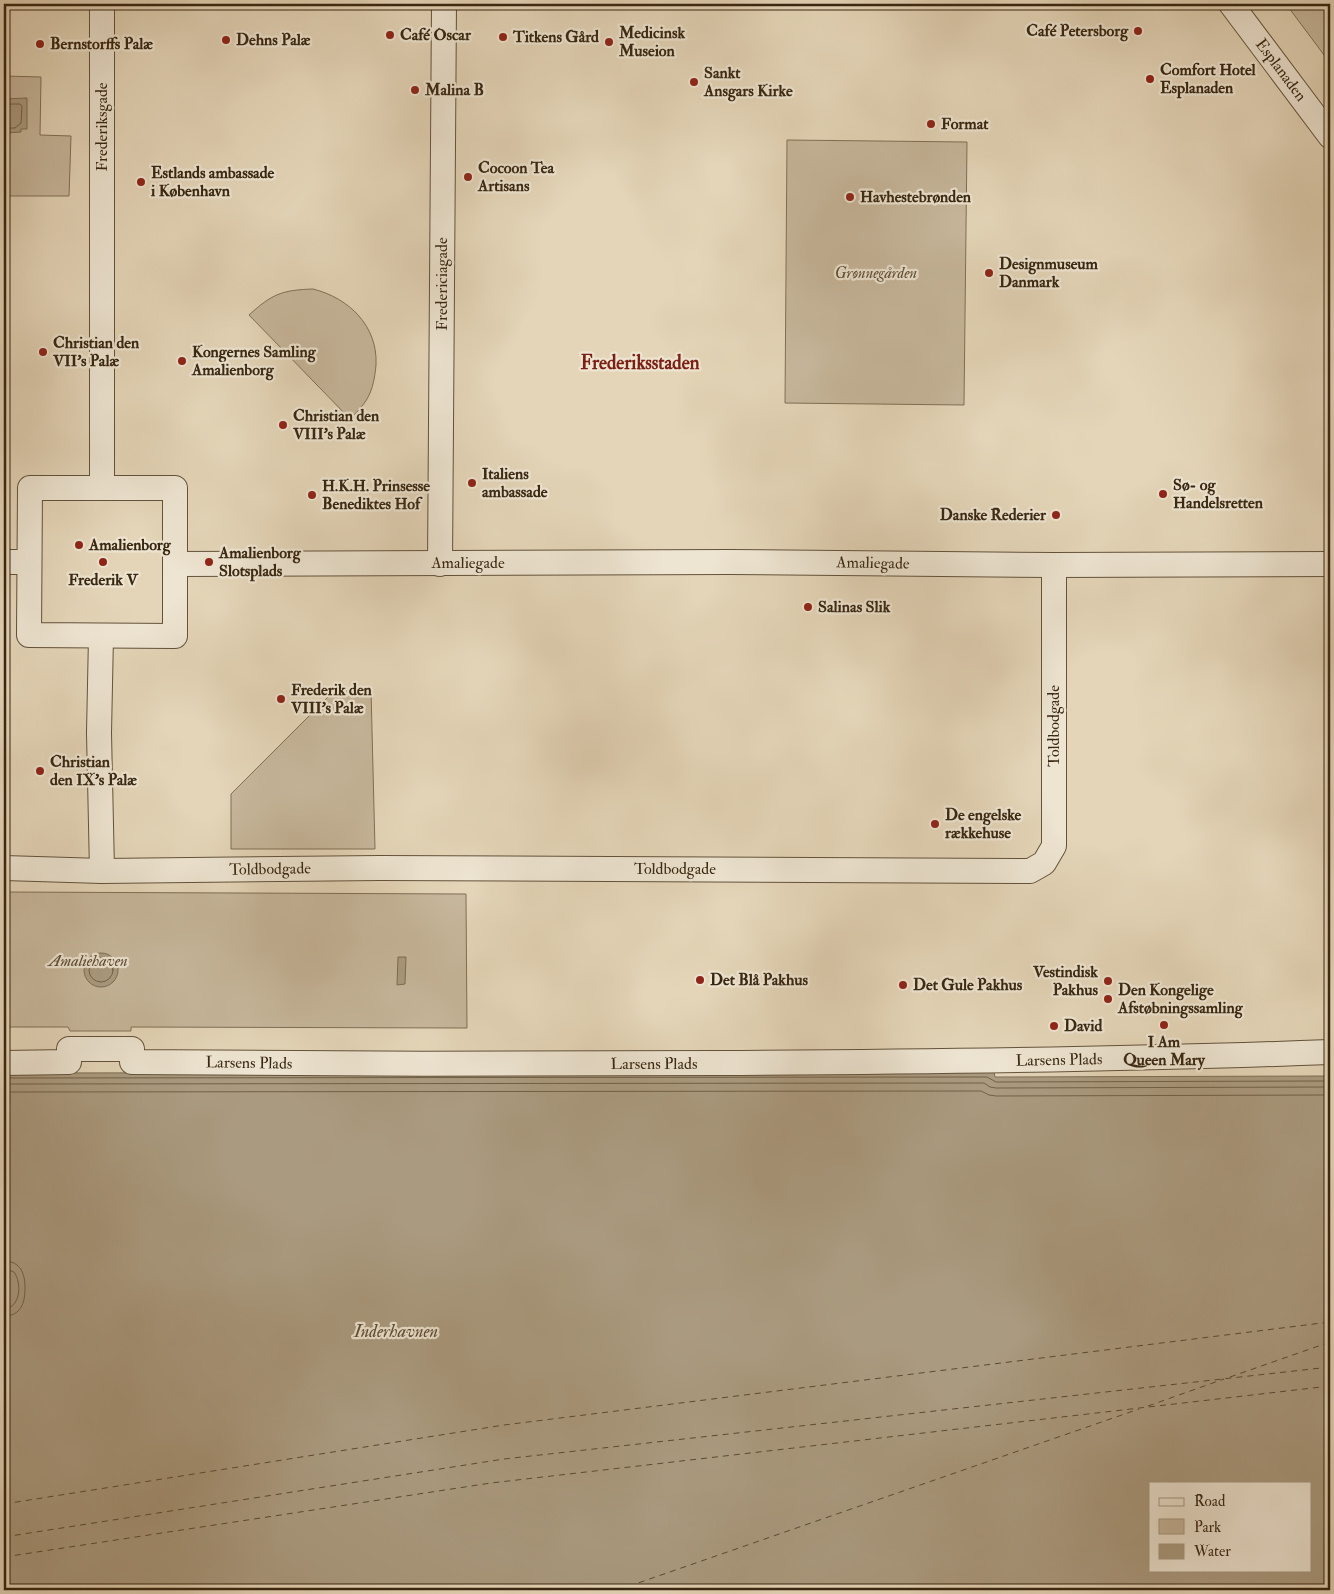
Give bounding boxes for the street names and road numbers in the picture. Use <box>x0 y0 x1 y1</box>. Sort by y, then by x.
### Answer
street label: Esplanaden <box>1250 35 1311 106</box>
street label: Frederiksgade <box>92 82 112 172</box>
street label: Fredericiagade <box>432 237 452 331</box>
street label: Amaliegade <box>835 552 910 574</box>
street label: Amaliegade <box>430 553 505 573</box>
street label: Toldbodgade <box>1044 685 1064 767</box>
street label: Toldbodgade <box>229 858 311 880</box>
street label: Toldbodgade <box>634 859 716 879</box>
street label: Larsens Plads <box>1015 1049 1103 1071</box>
street label: Larsens Plads <box>205 1052 293 1074</box>
street label: Larsens Plads <box>611 1054 697 1074</box>

